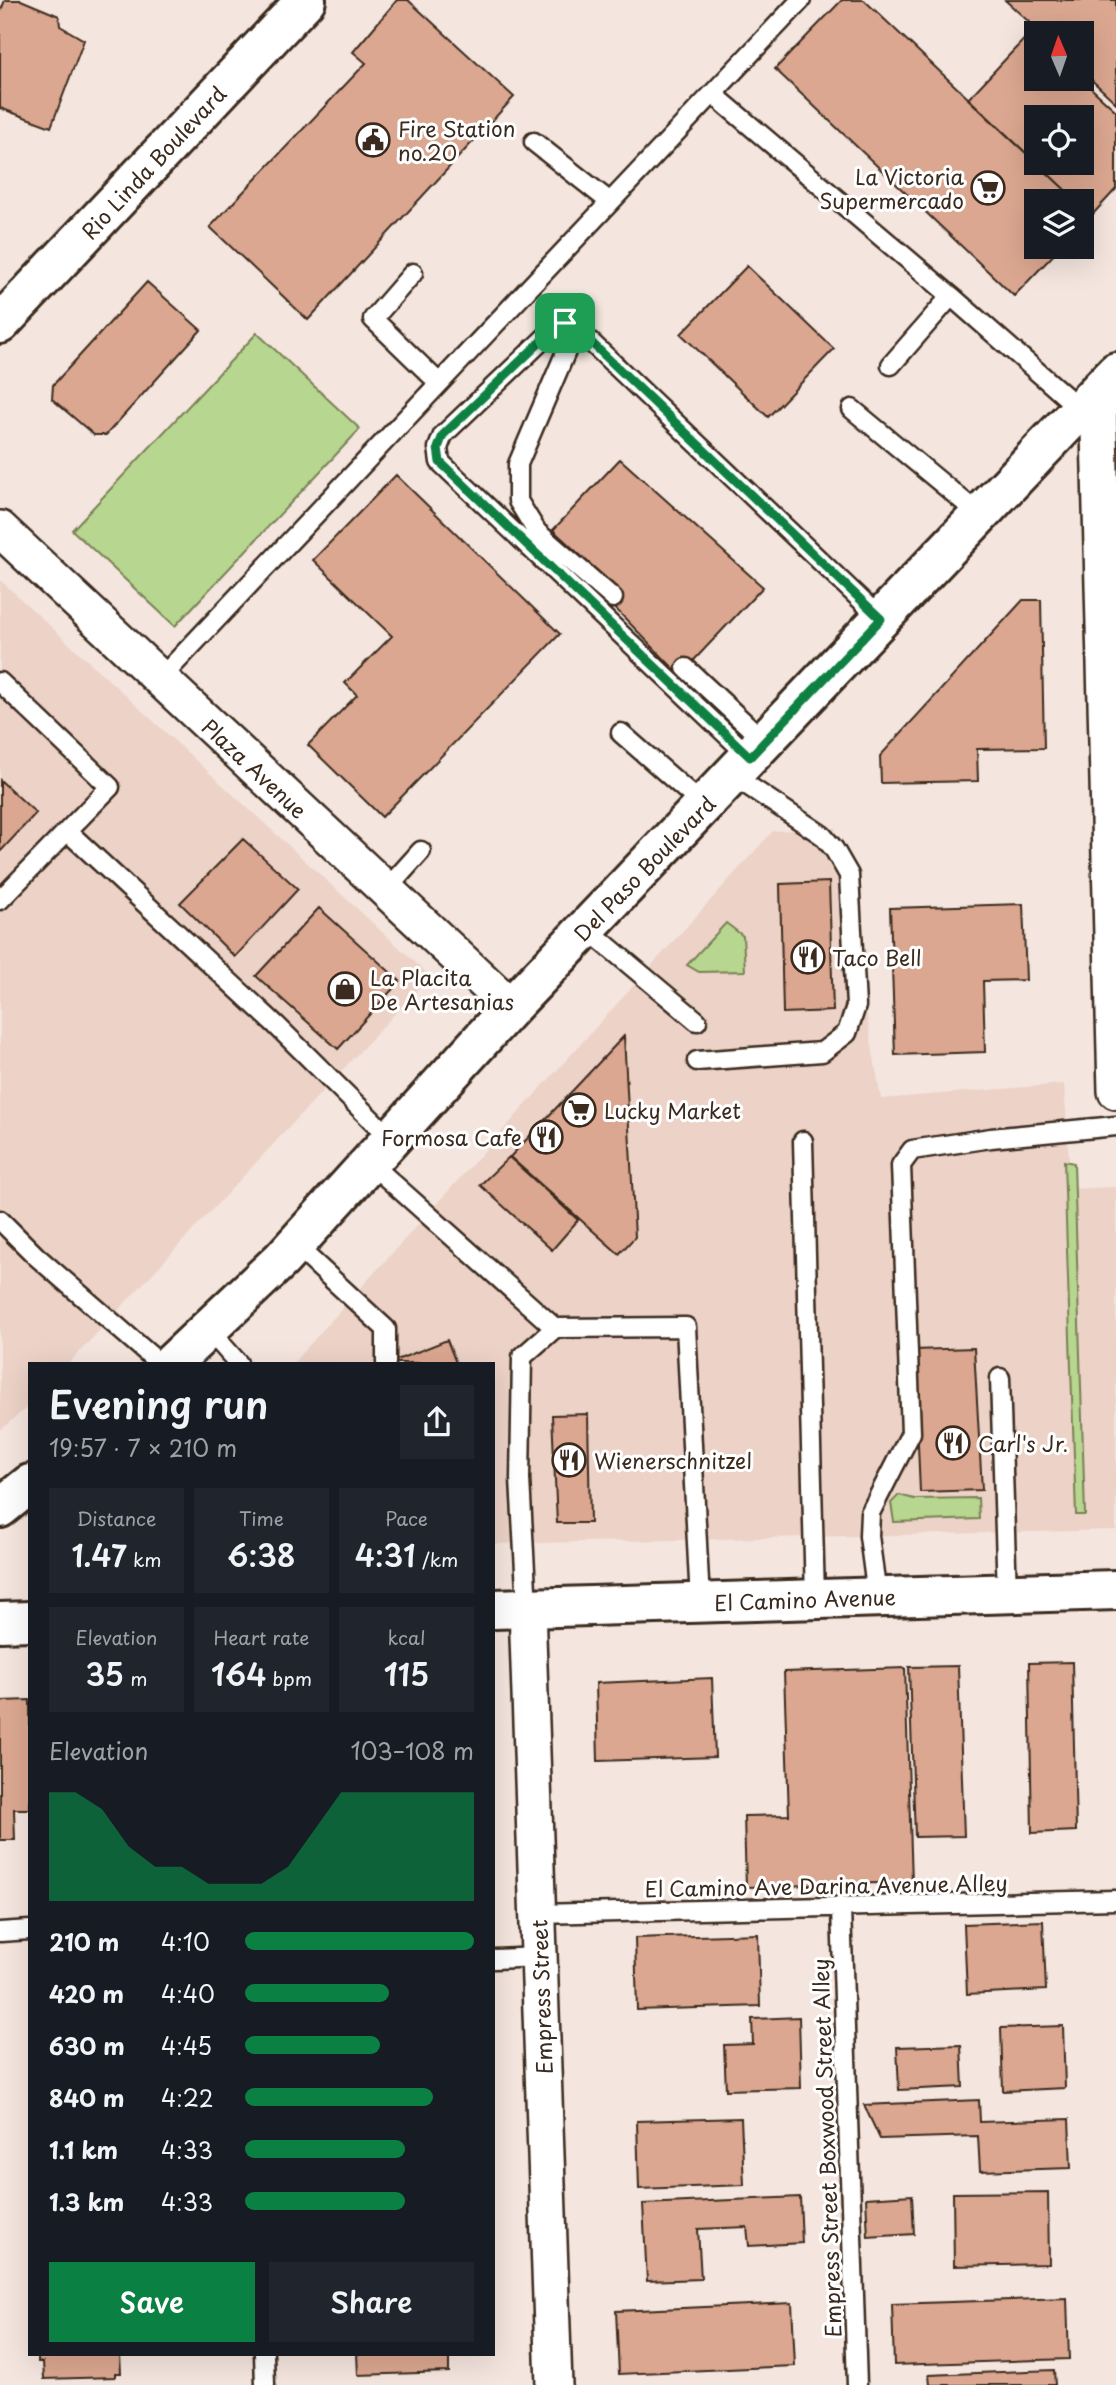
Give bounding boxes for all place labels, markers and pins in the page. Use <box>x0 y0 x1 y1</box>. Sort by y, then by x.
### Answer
place label: Fire Station no.20 <box>398 112 515 168</box>
public building icon: Fire Station no.20 <box>354 121 392 159</box>
place label: La Victoria Supermercado <box>819 160 965 216</box>
supermarket icon: La Victoria Supermercado <box>969 169 1007 207</box>
pin <box>535 293 595 353</box>
restaurant icon: Taco Bell <box>789 938 827 976</box>
place label: Taco Bell <box>832 941 921 973</box>
place label: La Placita De Artesanias <box>370 961 514 1017</box>
shop icon: La Placita De Artesanias <box>326 970 364 1008</box>
supermarket icon: Lucky Market <box>560 1091 598 1129</box>
place label: Lucky Market <box>604 1094 741 1126</box>
restaurant icon: Formosa Cafe <box>527 1118 565 1156</box>
place label: Formosa Cafe <box>381 1121 522 1153</box>
restaurant icon: Carl's Jr. <box>934 1424 972 1462</box>
place label: Carl's Jr. <box>978 1427 1068 1459</box>
restaurant icon: Wienerschnitzel <box>550 1441 588 1479</box>
place label: Wienerschnitzel <box>594 1444 752 1476</box>

